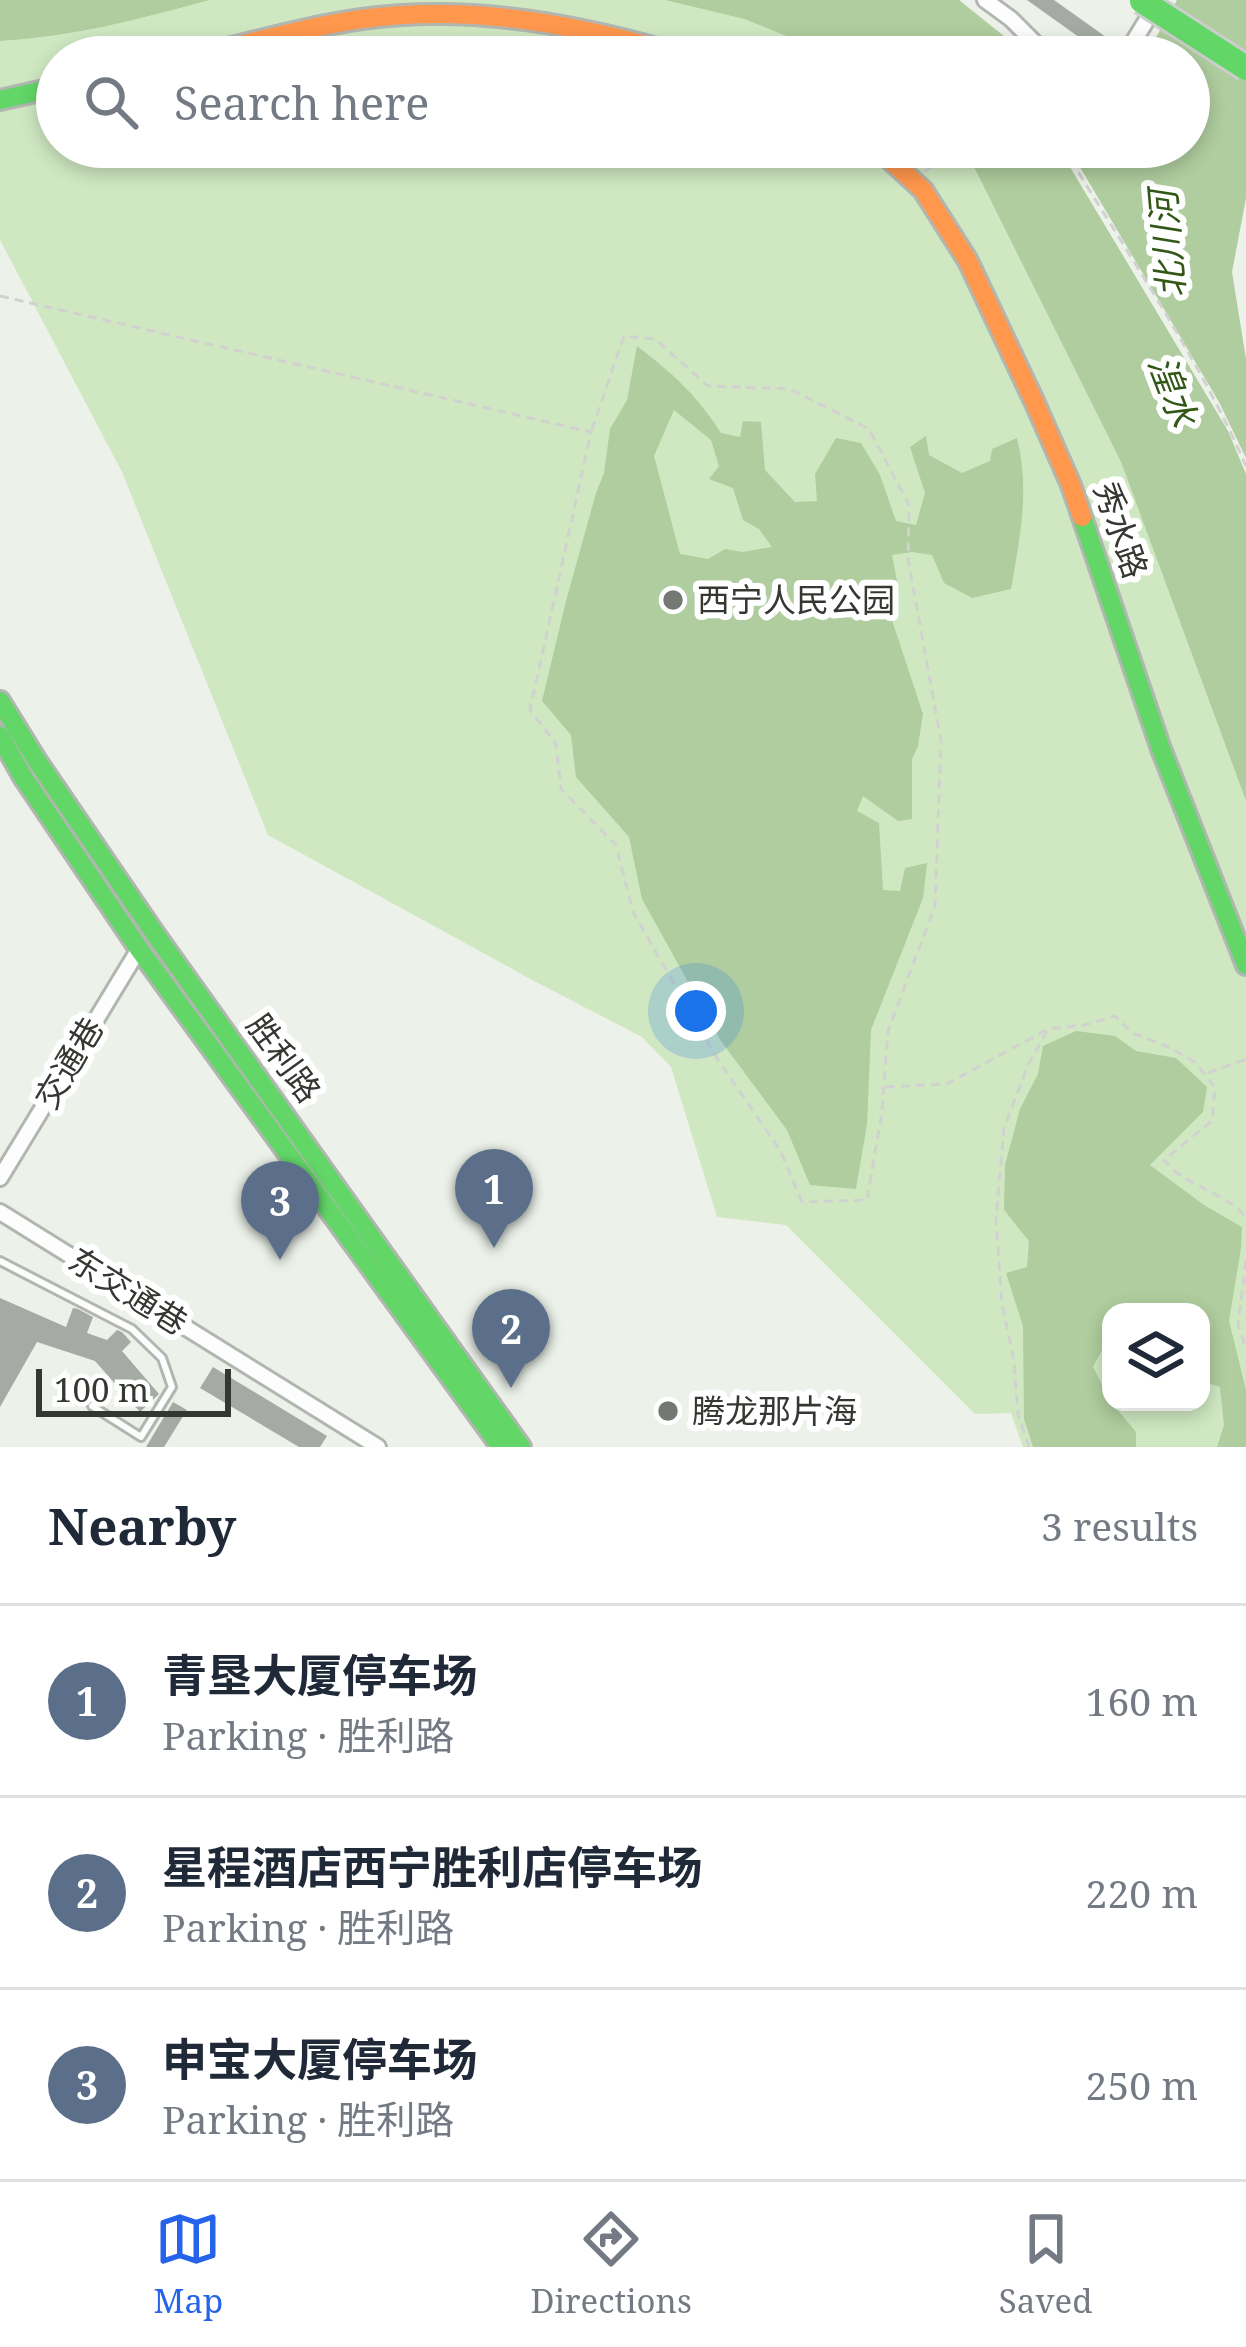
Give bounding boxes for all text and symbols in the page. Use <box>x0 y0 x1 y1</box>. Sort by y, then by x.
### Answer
search box <box>36 36 1210 168</box>
icon: search <box>78 69 144 135</box>
text: Search here <box>174 72 429 133</box>
water label: 北川河 <box>1137 182 1196 300</box>
water label: 湟水 <box>1138 348 1210 435</box>
street label: 秀水路 <box>1084 476 1159 584</box>
place label: 西宁人民公园 <box>697 577 895 622</box>
marker: 西宁人民公园 <box>660 587 686 613</box>
your location <box>666 981 726 1041</box>
street label: 胜利路 <box>237 1004 332 1111</box>
street label: 交通巷 <box>24 1009 113 1117</box>
pin: 1 <box>455 1149 533 1248</box>
pin: 3 <box>241 1161 319 1260</box>
street label: 东交通巷 <box>60 1237 196 1345</box>
pin: 2 <box>472 1289 550 1388</box>
map controls <box>1102 1303 1210 1411</box>
button: layers <box>1102 1303 1210 1411</box>
scale bar <box>36 1363 231 1416</box>
text: 100 m <box>54 1367 149 1412</box>
place label: 腾龙那片海 <box>692 1388 857 1433</box>
marker: 腾龙那片海 <box>655 1398 681 1424</box>
text: Nearby <box>48 1490 236 1560</box>
text: 3 results <box>1041 1499 1198 1552</box>
text: 青垦大厦停车场 <box>162 1644 477 1705</box>
text: 1 <box>76 1674 98 1727</box>
text: 160 m <box>1086 1674 1198 1727</box>
text: Parking · 胜利路 <box>162 1708 454 1761</box>
text: 星程酒店西宁胜利店停车场 <box>162 1836 702 1897</box>
text: 2 <box>76 1866 98 1919</box>
text: 220 m <box>1086 1866 1198 1919</box>
text: Parking · 胜利路 <box>162 1900 454 1953</box>
text: 申宝大厦停车场 <box>162 2028 477 2089</box>
text: 3 <box>76 2058 98 2111</box>
text: 250 m <box>1086 2058 1198 2111</box>
text: Parking · 胜利路 <box>162 2092 454 2145</box>
tab: Map <box>154 2206 223 2323</box>
tab: Directions <box>530 2206 692 2323</box>
tab: Saved <box>999 2206 1092 2323</box>

